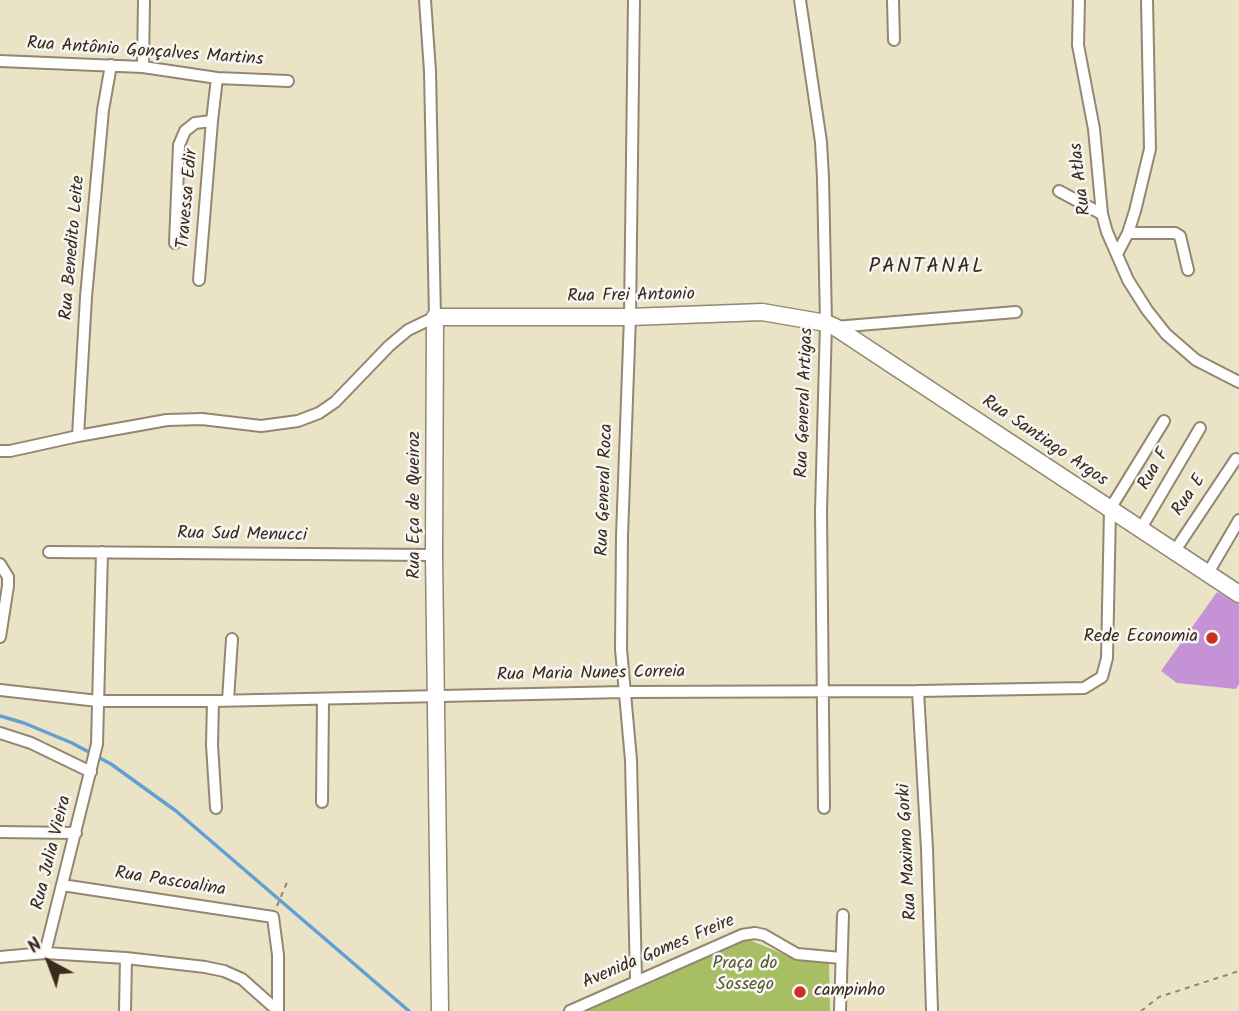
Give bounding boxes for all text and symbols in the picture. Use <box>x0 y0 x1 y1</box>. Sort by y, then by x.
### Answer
street label: Rua Antônio Gonçalves Martins <box>26 34 264 72</box>
street label: Rua Atlas <box>1067 141 1097 217</box>
street label: Travessa Edir <box>174 148 204 250</box>
street label: Rua Benedito Leite <box>57 175 91 321</box>
district label: PANTANAL <box>870 255 984 281</box>
street label: Rua Frei Antonio <box>567 285 695 309</box>
street label: Rua General Artigas <box>793 327 819 479</box>
street label: Rua Santiago Argos <box>977 392 1111 492</box>
street label: Rua General Roca <box>593 423 619 557</box>
street label: Rua Eça de Queiroz <box>405 431 427 579</box>
street label: Rua F <box>1135 445 1175 495</box>
street label: Rua E <box>1168 471 1212 521</box>
street label: Rua Sud Menucci <box>177 524 307 548</box>
place label: Rede Economia <box>1084 627 1198 649</box>
marker: Rede Economia <box>1204 630 1220 646</box>
street label: Rua Maria Nunes Correia <box>497 663 685 687</box>
street label: Rua Maximo Gorki <box>895 783 923 921</box>
street label: Rua Julia Vieira <box>28 794 78 912</box>
street label: Rua Pascoalina <box>113 864 227 902</box>
street label: Avenida Gomes Freire <box>580 911 738 995</box>
north arrow <box>14 927 84 997</box>
text: N <box>21 931 50 961</box>
park label: Praça do Sossego <box>712 954 778 996</box>
place label: campinho <box>814 981 885 1003</box>
marker: campinho <box>792 984 808 1000</box>

